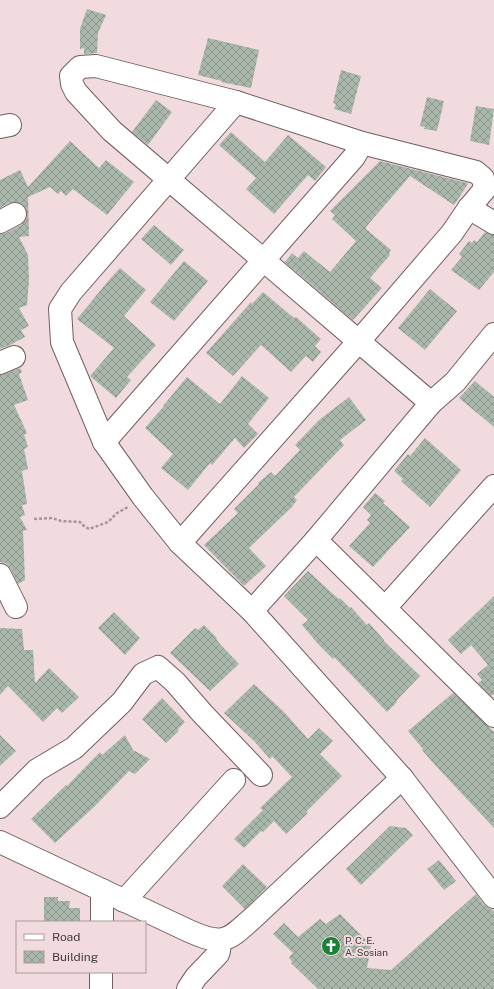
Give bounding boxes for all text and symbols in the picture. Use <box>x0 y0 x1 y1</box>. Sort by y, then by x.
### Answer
legend <box>16 921 146 973</box>
text: Road <box>52 930 80 944</box>
place label: P. C. E. A. Sosian <box>345 934 388 958</box>
church icon: P. C. E. A. Sosian <box>320 935 342 957</box>
text: Building <box>52 950 98 964</box>

